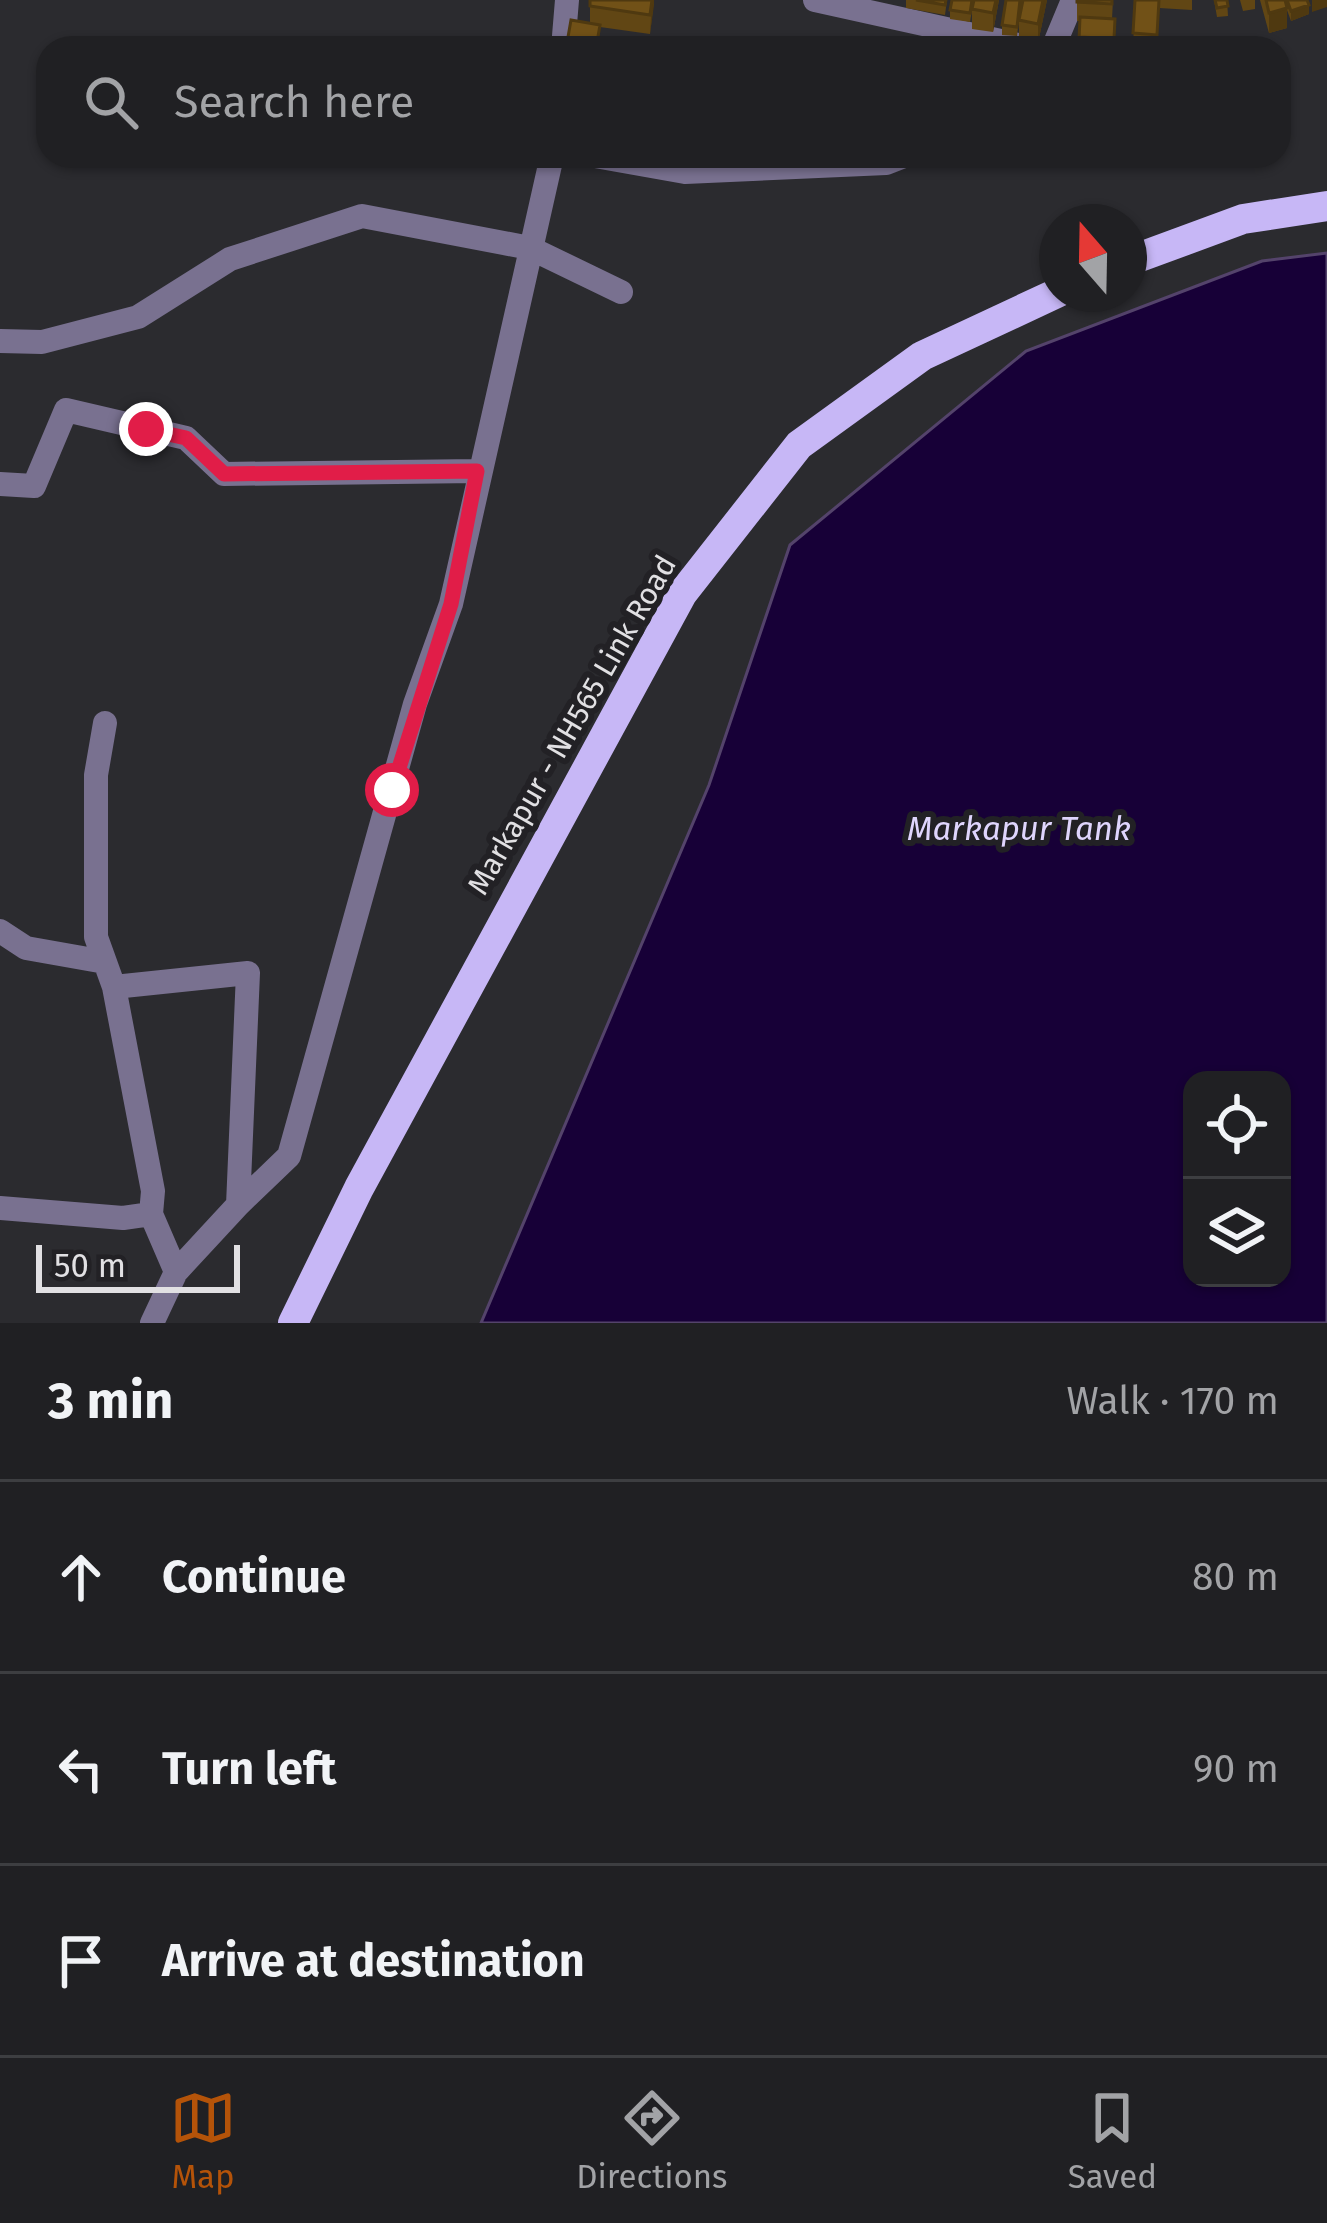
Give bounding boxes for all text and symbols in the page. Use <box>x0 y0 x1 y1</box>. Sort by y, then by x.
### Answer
search box <box>36 36 1291 168</box>
icon: search <box>78 69 144 135</box>
text: Search here <box>174 75 414 129</box>
north arrow <box>1039 204 1147 312</box>
route end <box>119 402 173 456</box>
street label: Markapur - NH565 Link Road <box>460 549 684 901</box>
route start <box>365 763 419 817</box>
water label: Markapur Tank <box>907 809 1131 849</box>
map controls <box>1183 1071 1291 1287</box>
button: locate <box>1183 1071 1291 1179</box>
button: layers <box>1183 1179 1291 1287</box>
scale bar <box>36 1239 240 1292</box>
text: 50 m <box>54 1246 126 1286</box>
text: 3 min <box>48 1370 174 1432</box>
text: Walk · 170 m <box>1066 1378 1279 1424</box>
icon: ahead <box>48 1544 114 1610</box>
text: Continue <box>162 1550 346 1604</box>
text: 80 m <box>1192 1554 1279 1600</box>
icon: left <box>48 1736 114 1802</box>
text: Turn left <box>162 1742 336 1796</box>
text: 90 m <box>1193 1746 1279 1792</box>
icon: arrive <box>48 1928 114 1994</box>
text: Arrive at destination <box>162 1934 585 1988</box>
tab: Map <box>170 2085 236 2197</box>
tab: Directions <box>576 2085 728 2197</box>
tab: Saved <box>1068 2085 1157 2197</box>

